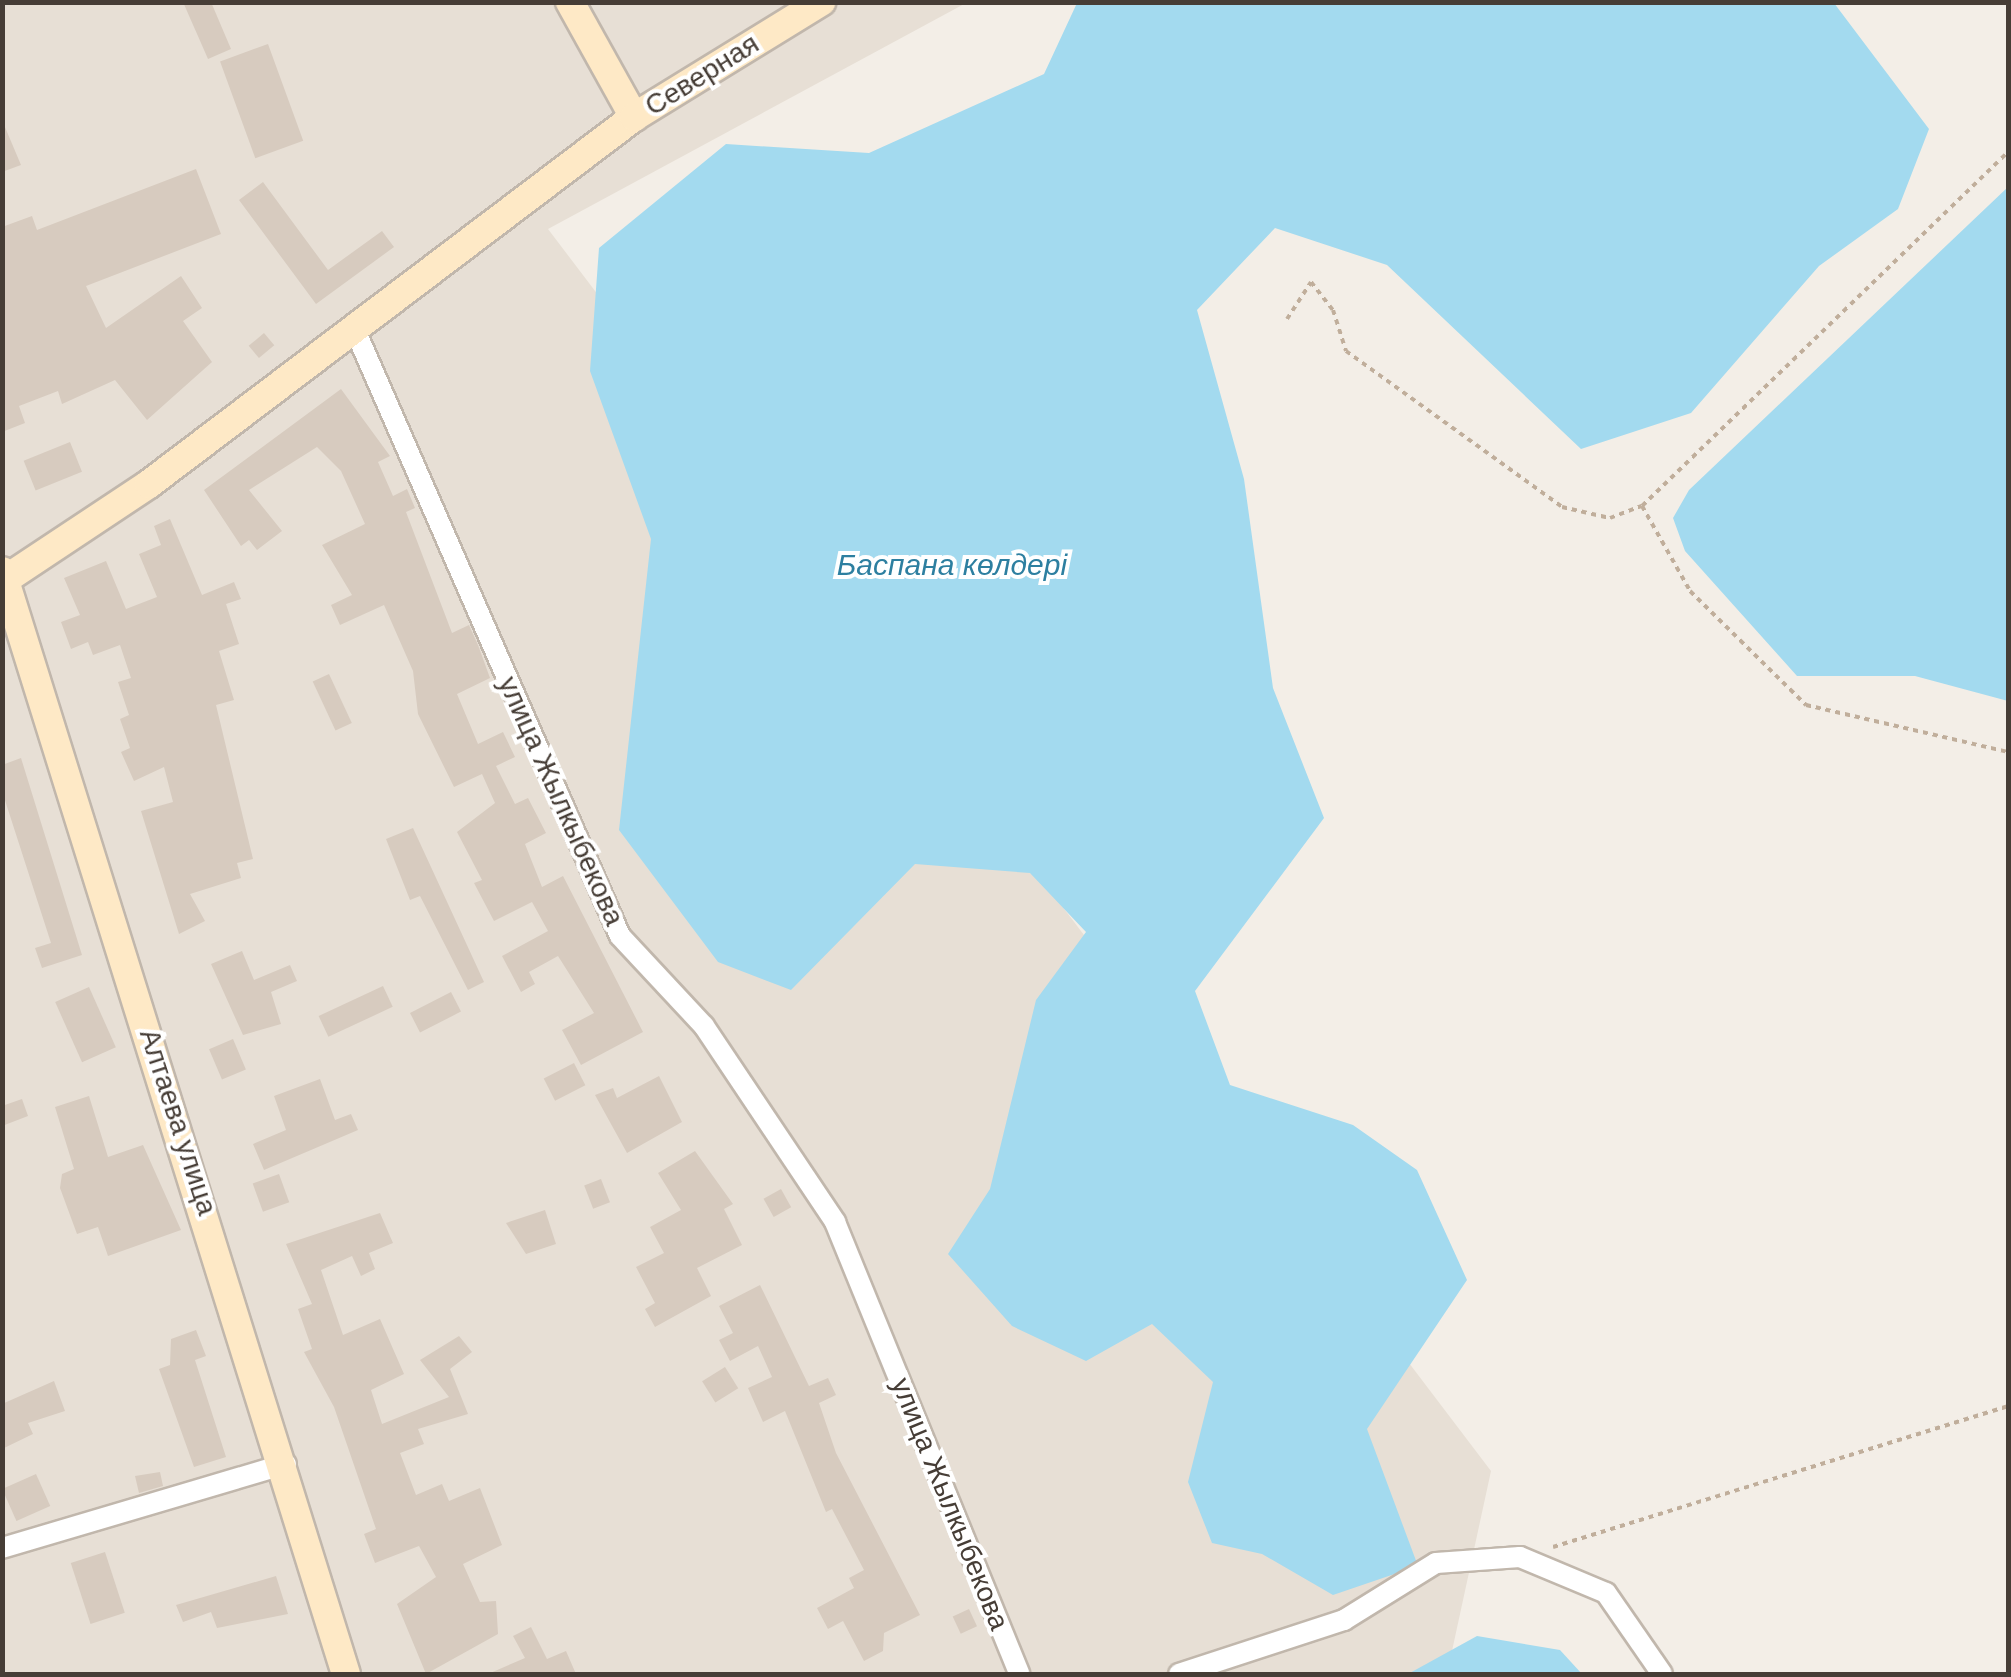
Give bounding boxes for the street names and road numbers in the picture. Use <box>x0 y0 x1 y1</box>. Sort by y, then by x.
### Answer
street label: Северная <box>639 27 765 123</box>
street label: улица Жылкыбекова <box>491 671 631 931</box>
street label: Алтаева улица <box>132 1025 224 1219</box>
street label: улица Жылкыбекова <box>884 1373 1016 1635</box>

